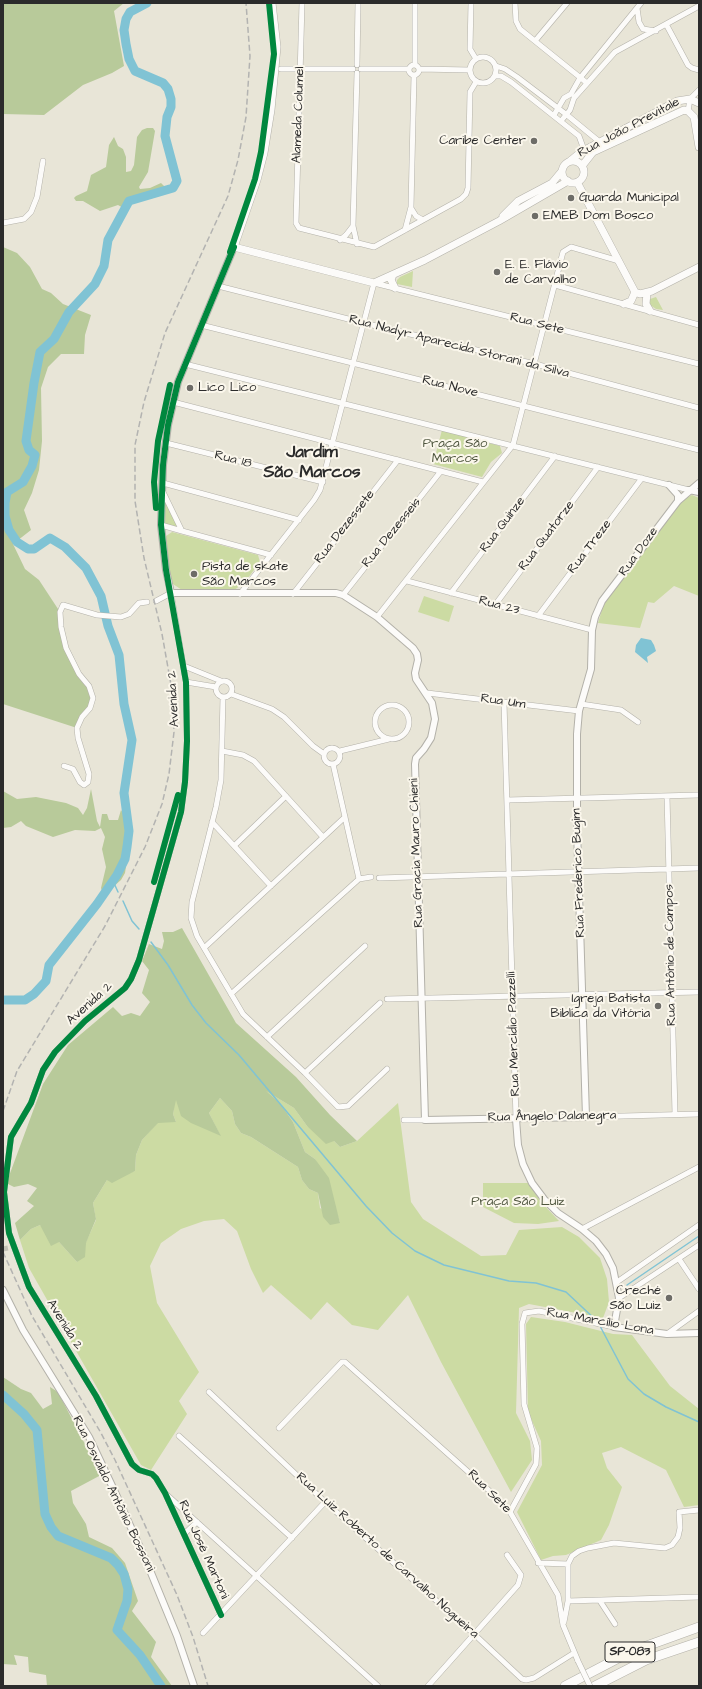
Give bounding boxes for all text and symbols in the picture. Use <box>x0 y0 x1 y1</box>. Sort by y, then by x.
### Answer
street label: Alameda Columel <box>290 66 308 164</box>
street label: Rua João Previtale <box>575 95 683 161</box>
place label: Caribe Center <box>439 133 526 149</box>
marker: Caribe Center <box>529 136 539 146</box>
place label: Guarda Municipal <box>579 190 679 206</box>
marker: Guarda Municipal <box>566 193 576 203</box>
place label: EMEB Dom Bosco <box>543 208 653 224</box>
marker: EMEB Dom Bosco <box>530 211 540 221</box>
place label: E. E. Flávio de Carvalho <box>505 257 576 288</box>
marker: E. E. Flávio de Carvalho <box>492 267 502 277</box>
street label: Rua Sete <box>508 310 566 338</box>
street label: Rua Nadyr Aparecida Storani da Silva <box>347 312 571 382</box>
street label: Rua Nove <box>420 373 480 401</box>
place label: Lico Lico <box>198 380 256 396</box>
marker: Lico Lico <box>185 383 195 393</box>
park label: Praça São Marcos <box>423 436 487 467</box>
district label: Jardim São Marcos <box>264 443 360 483</box>
street label: Rua 18 <box>213 448 253 472</box>
street label: Rua Dezessete <box>311 487 379 567</box>
street label: Rua Quinze <box>477 494 529 556</box>
street label: Rua Dezesseis <box>359 495 425 571</box>
street label: Rua Quatorze <box>516 498 578 574</box>
street label: Rua Treze <box>565 517 615 577</box>
street label: Rua Doze <box>616 524 662 580</box>
place label: Pista de skate São Marcos <box>202 559 288 590</box>
marker: Pista de skate São Marcos <box>189 569 199 579</box>
street label: Rua 23 <box>477 593 521 619</box>
street label: Avenida 2 <box>165 670 183 728</box>
street label: Rua Um <box>480 691 526 713</box>
street label: Rua Gracia Mauro Chieni <box>407 778 427 928</box>
street label: Rua Frederico Bugim <box>569 808 589 938</box>
street label: Rua Antônio de Campos <box>662 884 680 1026</box>
street label: Rua Mercídio Pazzelli <box>504 971 524 1097</box>
street label: Avenida 2 <box>64 979 116 1029</box>
place label: Igreja Batista Biblíca da Vitória <box>551 991 650 1022</box>
marker: Igreja Batista Biblíca da Vitória <box>653 1001 663 1011</box>
street label: Rua Ângelo Dalanegra <box>488 1108 616 1126</box>
park label: Praça São Luiz <box>471 1194 565 1210</box>
place label: Creché São Luiz <box>610 1283 661 1314</box>
marker: Creché São Luiz <box>664 1293 674 1303</box>
street label: Avenida 2 <box>42 1297 86 1353</box>
street label: Rua Marcílio Lona <box>545 1305 655 1339</box>
street label: Rua Osvaldo Antônio Bossoni <box>68 1414 158 1574</box>
street label: Rua Sete <box>464 1467 514 1517</box>
street label: Rua Luiz Roberto de Carvalho Nogueira <box>292 1470 482 1642</box>
street label: Rua José Martoni <box>174 1498 232 1602</box>
road number: SP-083 <box>605 1642 655 1662</box>

